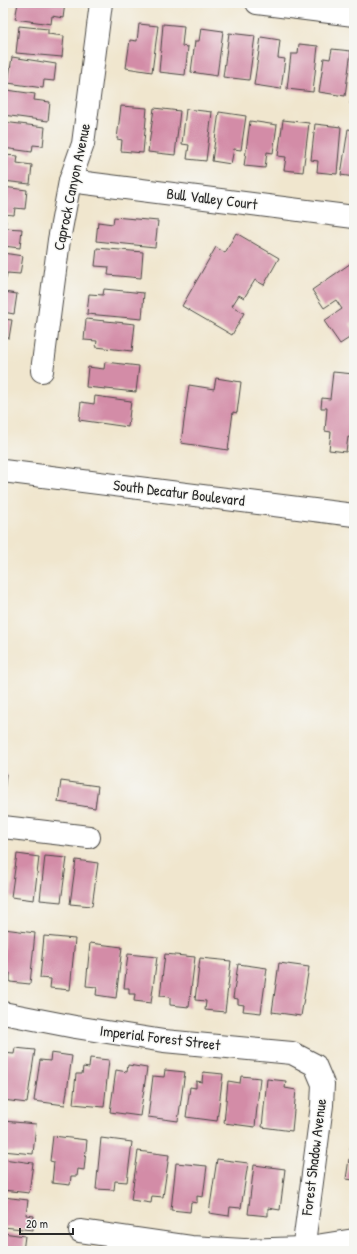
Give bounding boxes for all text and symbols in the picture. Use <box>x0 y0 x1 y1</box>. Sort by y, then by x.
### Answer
street label: Caprock Canyon Avenue <box>48 121 95 252</box>
street label: Bull Valley Court <box>165 183 259 215</box>
street label: South Decatur Boulevard <box>112 474 246 511</box>
street label: Imperial Forest Street <box>99 1020 222 1055</box>
street label: Forest Shadow Avenue <box>296 1097 331 1217</box>
scale bar <box>20 1210 73 1236</box>
text: 20 m <box>26 1215 48 1232</box>

